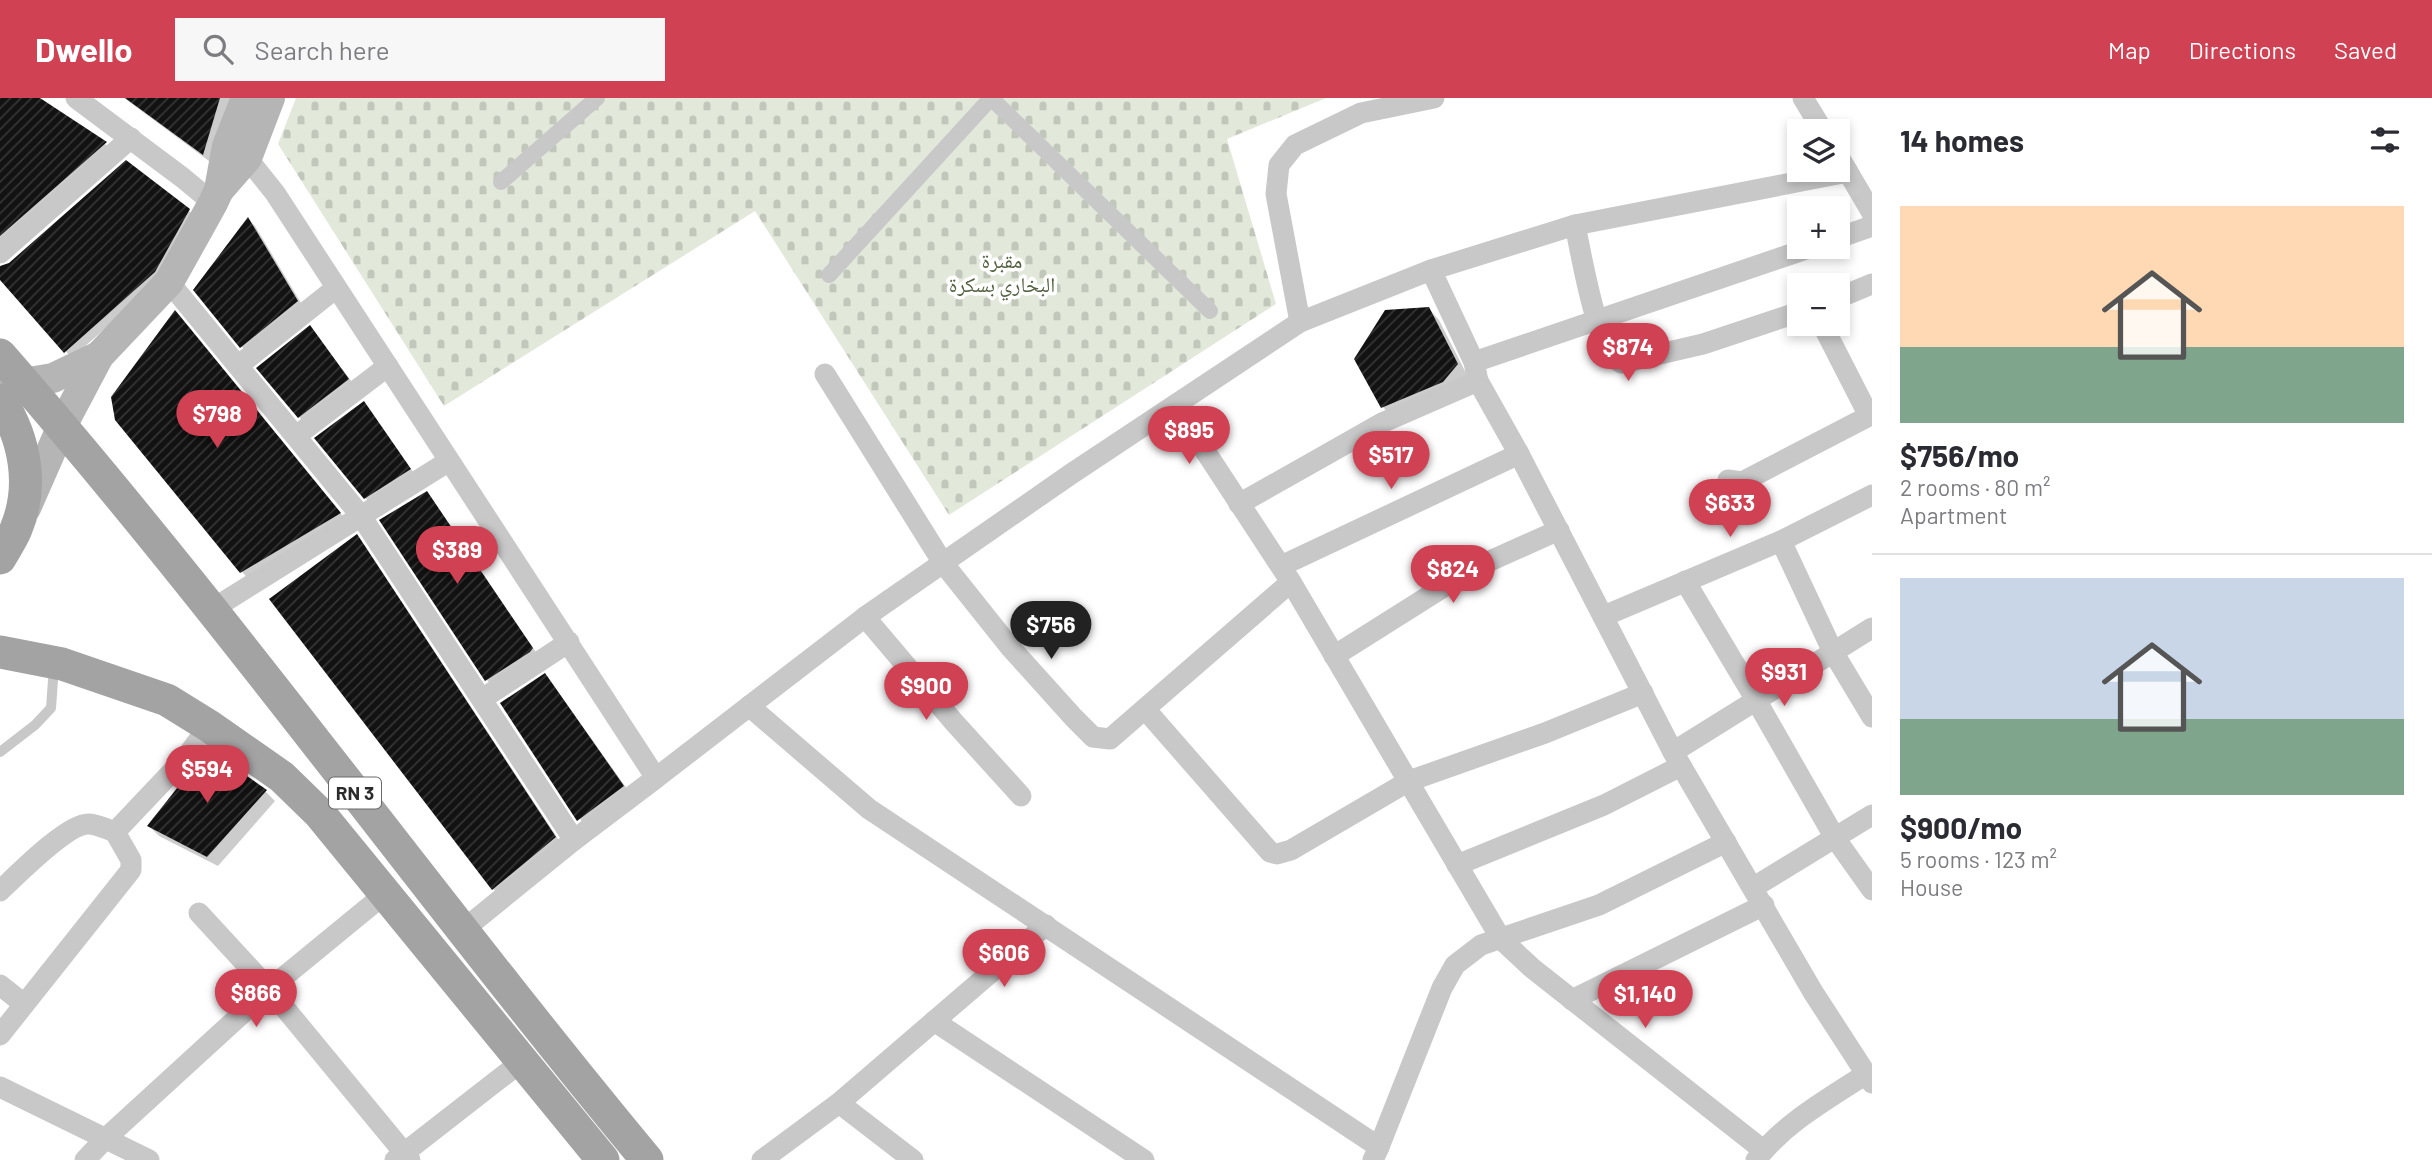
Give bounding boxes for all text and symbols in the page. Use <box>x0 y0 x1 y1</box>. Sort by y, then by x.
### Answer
search box <box>175 18 665 81</box>
text: Dwello <box>35 29 133 69</box>
icon: search <box>199 30 237 68</box>
text: Search here <box>255 34 390 65</box>
text: Map <box>2108 35 2151 64</box>
text: Directions <box>2189 35 2296 64</box>
text: Saved <box>2334 35 2397 64</box>
map controls <box>1787 119 1850 336</box>
button: layers <box>1787 119 1850 182</box>
icon: filters <box>2366 121 2404 159</box>
text: 14 homes <box>1900 122 2024 158</box>
button: + <box>1787 196 1850 259</box>
park label: مقبرة البخاري بسكرة <box>949 247 1055 301</box>
icon: home <box>2089 252 2215 378</box>
button: − <box>1787 273 1850 336</box>
pin: $874 <box>1587 324 1669 383</box>
text: $874 <box>1603 332 1653 360</box>
pin: $798 <box>176 390 258 450</box>
text: $798 <box>192 399 242 427</box>
pin: $895 <box>1148 406 1230 466</box>
text: $895 <box>1164 415 1214 443</box>
pin: $517 <box>1350 432 1432 491</box>
text: $756/mo <box>1900 437 2019 473</box>
text: $517 <box>1369 440 1413 468</box>
text: 2 rooms · 80 m² <box>1900 473 2050 501</box>
pin: $633 <box>1689 480 1771 539</box>
text: $633 <box>1705 488 1755 516</box>
text: Apartment <box>1900 501 2007 529</box>
pin: $389 <box>416 526 498 586</box>
text: $389 <box>432 535 482 563</box>
pin: $824 <box>1412 546 1494 605</box>
text: $824 <box>1427 554 1479 582</box>
pin: $756 <box>1010 602 1092 661</box>
text: $756 <box>1026 610 1076 638</box>
icon: home <box>2089 624 2215 750</box>
pin: $931 <box>1743 648 1825 708</box>
text: $931 <box>1761 657 1807 685</box>
pin: $900 <box>885 662 967 722</box>
text: $900 <box>900 671 952 699</box>
pin: $594 <box>166 746 248 805</box>
text: $594 <box>181 754 233 782</box>
road number: RN 3 <box>329 778 381 808</box>
text: $900/mo <box>1900 809 2022 845</box>
text: 5 rooms · 123 m² <box>1900 845 2057 873</box>
text: House <box>1900 873 1963 901</box>
pin: $606 <box>963 930 1045 989</box>
text: $606 <box>979 938 1029 966</box>
pin: $866 <box>215 970 297 1029</box>
pin: $1,140 <box>1588 970 1702 1030</box>
text: $866 <box>231 978 281 1006</box>
text: $1,140 <box>1614 979 1676 1007</box>

